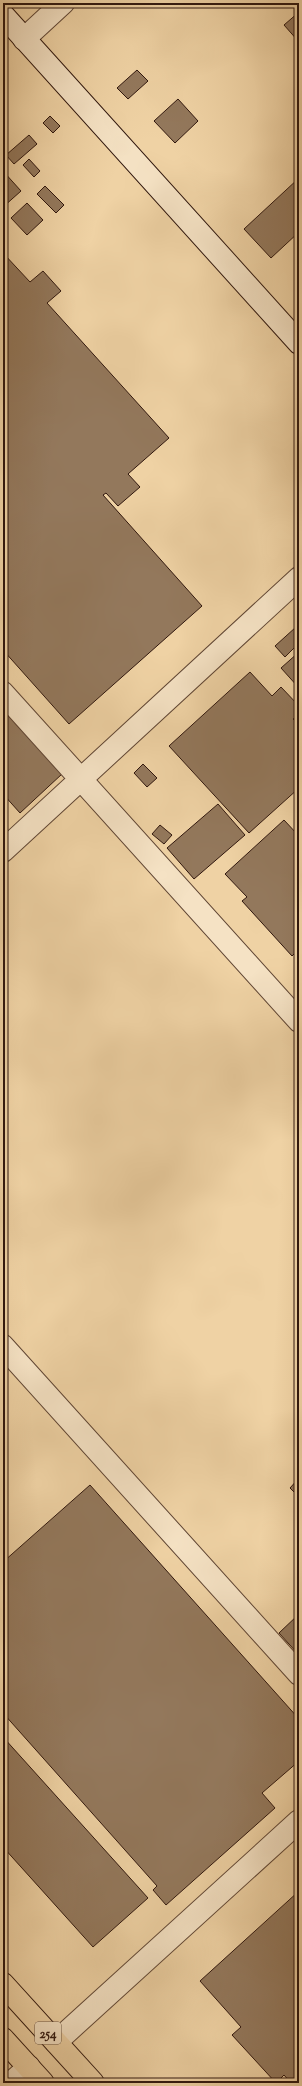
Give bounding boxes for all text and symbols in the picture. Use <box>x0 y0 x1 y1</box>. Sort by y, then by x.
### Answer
road number: 254 <box>35 2022 61 2044</box>

